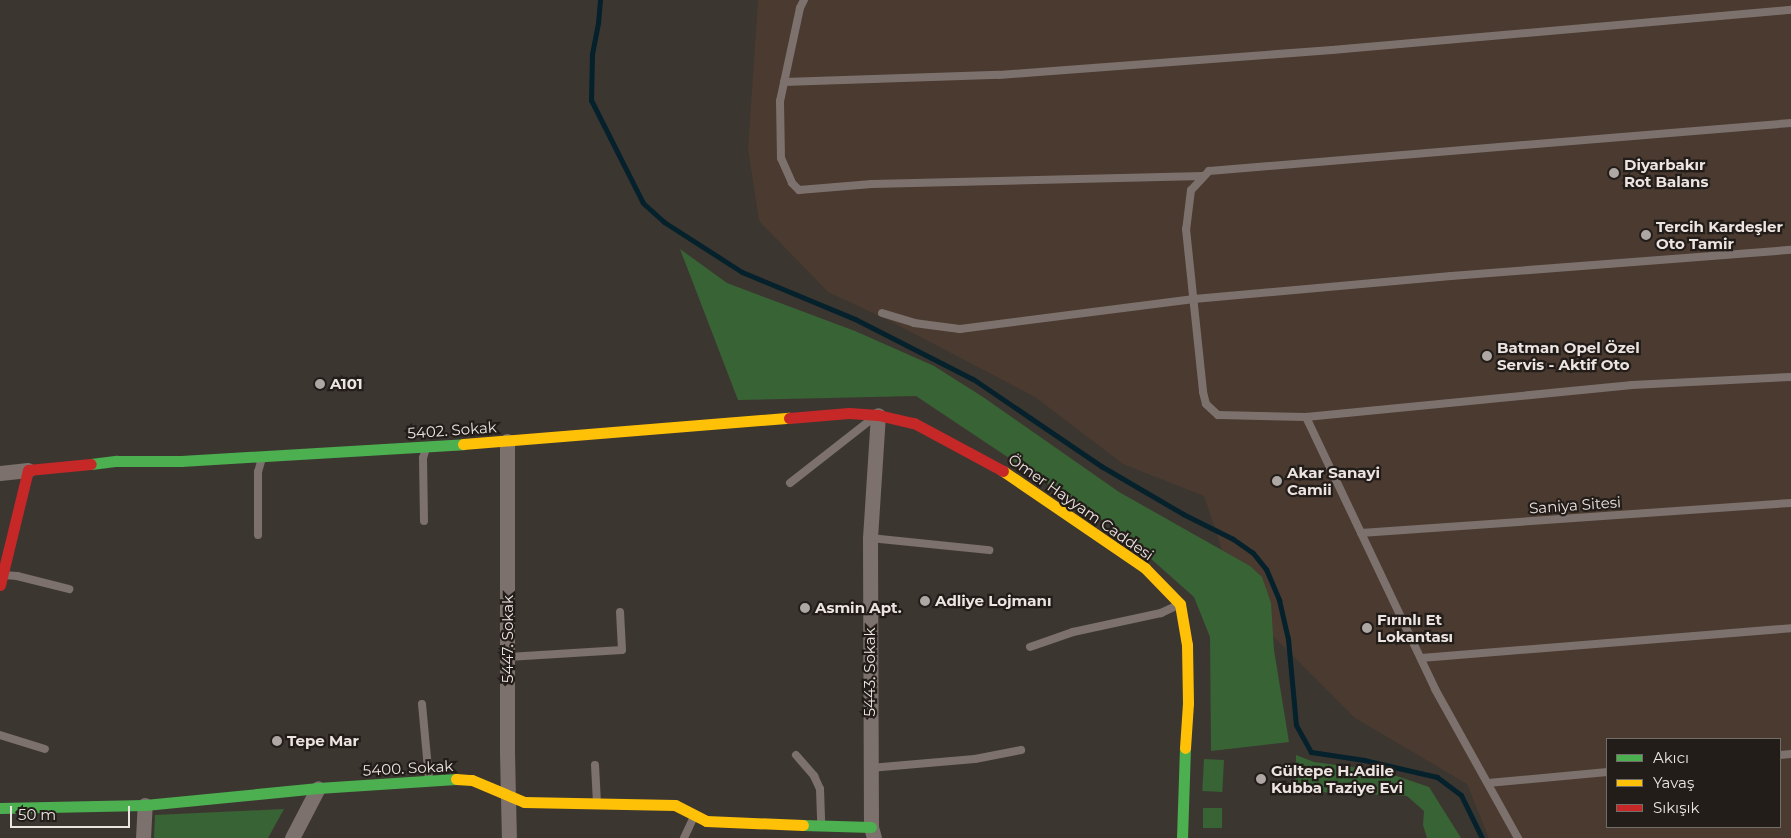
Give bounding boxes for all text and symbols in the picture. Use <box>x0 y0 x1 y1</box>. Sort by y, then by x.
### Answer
place label: Diyarbakır Rot Balans <box>1624 155 1708 190</box>
marker: Diyarbakır Rot Balans <box>1608 167 1620 179</box>
place label: Tercih Kardeşler Oto Tamir <box>1656 217 1783 252</box>
marker: Tercih Kardeşler Oto Tamir <box>1640 229 1652 241</box>
place label: Batman Opel Özel Servis - Aktif Oto <box>1497 338 1640 373</box>
marker: Batman Opel Özel Servis - Aktif Oto <box>1481 350 1493 362</box>
place label: A101 <box>330 375 363 393</box>
marker: A101 <box>314 378 326 390</box>
street label: 5402. Sokak <box>407 418 497 442</box>
street label: Ömer Hayyam Caddesi <box>1005 450 1157 564</box>
place label: Akar Sanayi Camii <box>1287 463 1380 498</box>
marker: Akar Sanayi Camii <box>1271 475 1283 487</box>
street label: Saniya Sitesi <box>1528 493 1622 517</box>
place label: Adliye Lojmanı <box>935 592 1051 610</box>
street label: 5447. Sokak <box>499 595 517 683</box>
marker: Adliye Lojmanı <box>919 595 931 607</box>
place label: Asmin Apt. <box>815 599 902 617</box>
marker: Asmin Apt. <box>799 602 811 614</box>
place label: Fırınlı Et Lokantası <box>1377 610 1453 645</box>
marker: Fırınlı Et Lokantası <box>1361 622 1373 634</box>
street label: 5443. Sokak <box>861 628 879 716</box>
place label: Tepe Mar <box>287 732 359 750</box>
marker: Tepe Mar <box>271 735 283 747</box>
legend <box>1606 738 1781 828</box>
text: Akıcı <box>1653 748 1689 767</box>
street label: 5400. Sokak <box>362 757 454 779</box>
place label: Gültepe H.Adile Kubba Taziye Evi <box>1271 761 1403 796</box>
marker: Gültepe H.Adile Kubba Taziye Evi <box>1255 773 1267 785</box>
text: Yavaş <box>1653 773 1694 792</box>
scale bar <box>12 796 132 828</box>
text: Sıkışık <box>1653 798 1699 817</box>
text: 50 m <box>18 805 56 824</box>

